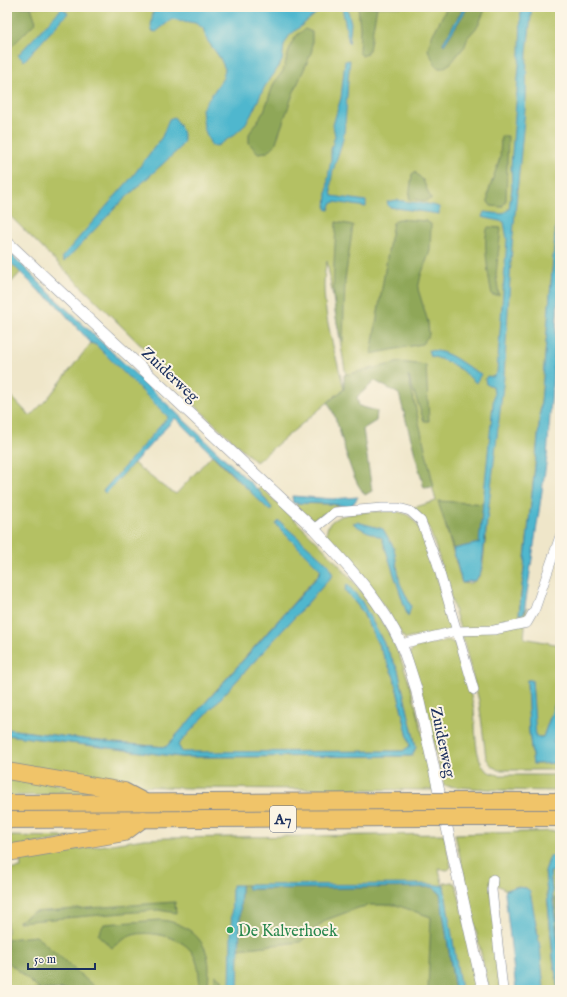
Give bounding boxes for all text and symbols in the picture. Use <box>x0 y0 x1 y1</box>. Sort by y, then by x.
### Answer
street label: Zuiderweg <box>136 344 203 408</box>
street label: Zuiderweg <box>425 705 459 780</box>
road number: A7 <box>270 806 296 832</box>
place label: De Kalverhoek <box>238 922 338 942</box>
marker: De Kalverhoek <box>225 925 235 935</box>
scale bar <box>28 945 95 971</box>
text: 50 m <box>34 952 56 967</box>

